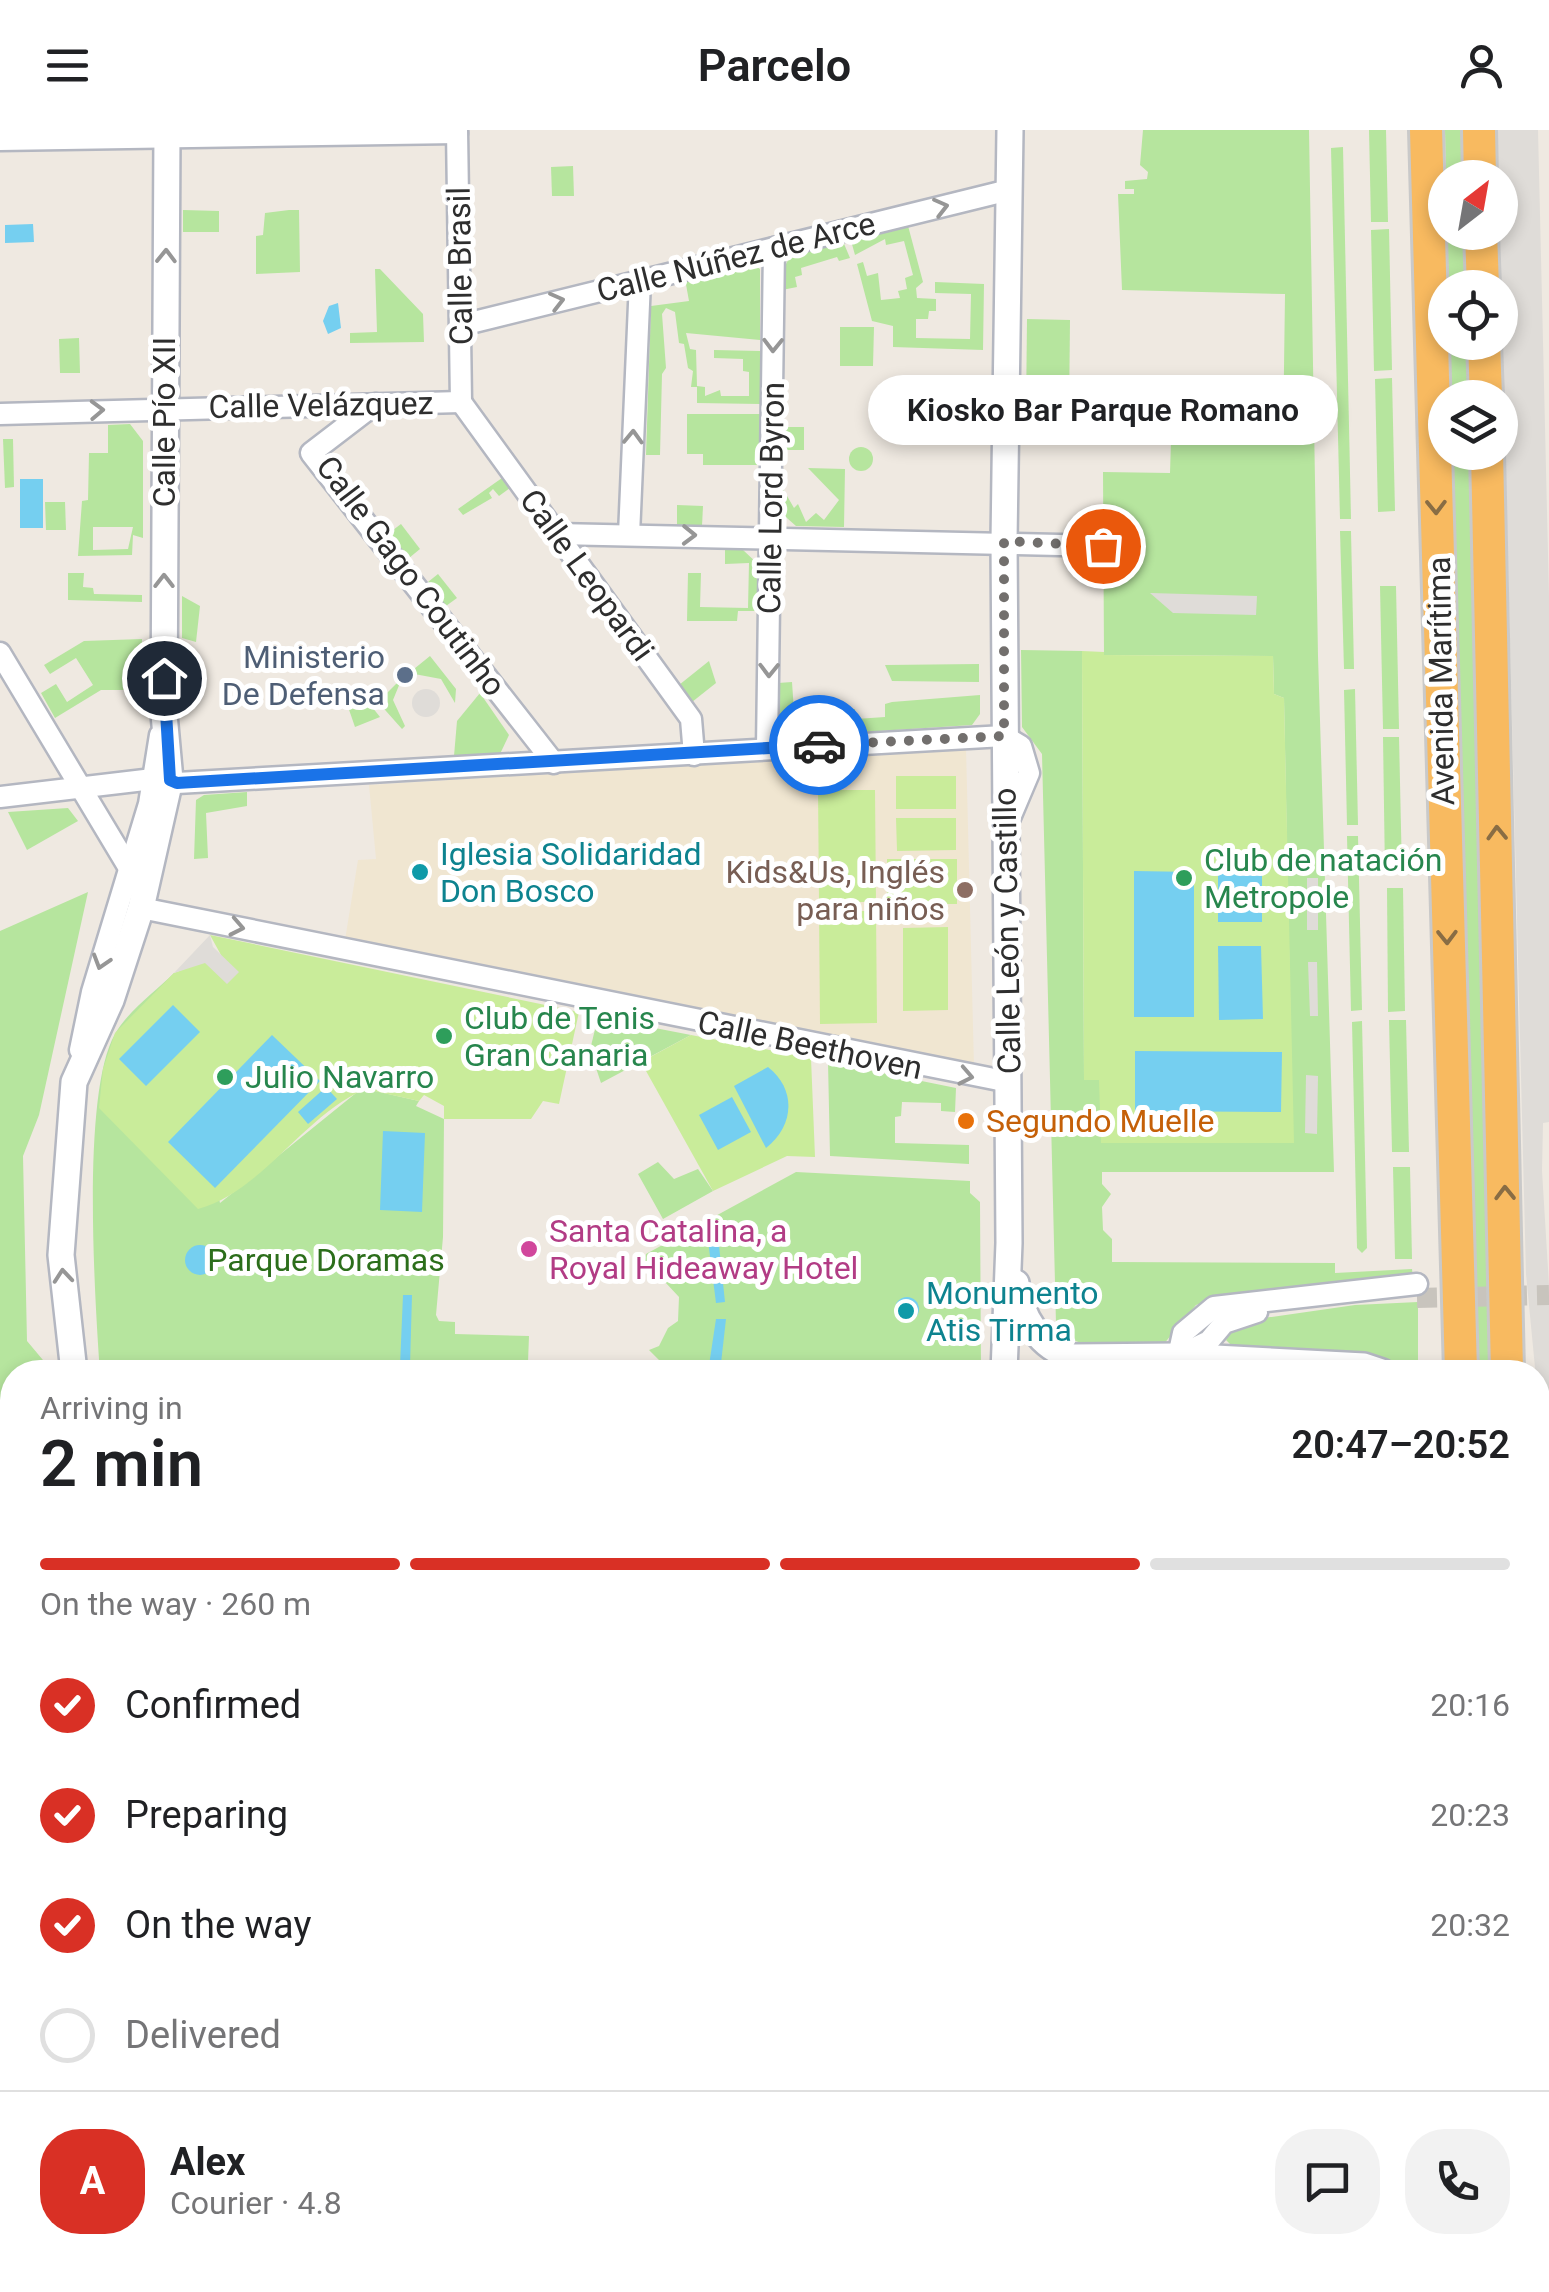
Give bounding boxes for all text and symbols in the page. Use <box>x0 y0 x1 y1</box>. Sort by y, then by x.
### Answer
icon: menu <box>40 38 95 93</box>
icon: person <box>1454 38 1509 93</box>
text: Parcelo <box>698 39 851 92</box>
north arrow <box>1428 160 1518 250</box>
map controls <box>1428 160 1518 470</box>
street label: Calle Brasil <box>440 187 480 345</box>
one-way arrow <box>932 197 949 218</box>
street label: Calle Núñez de Arce <box>593 204 879 310</box>
one-way arrow <box>155 248 177 264</box>
button: locate <box>1428 270 1518 360</box>
one-way arrow <box>548 292 565 313</box>
street label: Calle Pío XII <box>145 337 183 507</box>
one-way arrow <box>762 338 783 354</box>
callout: Kiosko Bar Parque Romano <box>868 376 1338 446</box>
button: layers <box>1428 380 1518 470</box>
street label: Calle Lord Byron <box>750 382 792 614</box>
street label: Calle Velázquez <box>208 384 434 426</box>
text: Kiosko Bar Parque Romano <box>907 391 1299 429</box>
one-way arrow <box>90 400 106 421</box>
one-way arrow <box>622 429 643 445</box>
street label: Calle Gago Coutinho <box>308 449 514 703</box>
street label: Calle Leopardi <box>512 482 662 668</box>
one-way arrow <box>1426 500 1447 516</box>
pin <box>1061 504 1146 589</box>
icon: bag <box>1076 519 1131 574</box>
one-way arrow <box>682 525 698 546</box>
street label: Avenida Marítima <box>1420 556 1462 806</box>
one-way arrow <box>153 573 175 588</box>
pin <box>122 636 207 721</box>
place label: Ministerio De Defensa <box>222 638 385 713</box>
icon: home <box>137 651 192 706</box>
marker: Ministerio De Defensa <box>394 664 416 686</box>
one-way arrow <box>758 664 780 679</box>
courier <box>769 695 869 795</box>
icon: car <box>792 718 847 773</box>
street label: Calle León y Castillo <box>986 787 1028 1075</box>
one-way arrow <box>1487 825 1508 841</box>
place label: Iglesia Solidaridad Don Bosco <box>440 835 701 910</box>
place label: Club de natación Metropole <box>1204 841 1443 916</box>
place label: Kids&Us, Inglés para niños <box>726 853 945 928</box>
marker: Iglesia Solidaridad Don Bosco <box>409 861 431 883</box>
marker: Club de natación Metropole <box>1173 867 1195 889</box>
marker: Kids&Us, Inglés para niños <box>954 879 976 901</box>
one-way arrow <box>228 915 245 936</box>
one-way arrow <box>1437 930 1458 946</box>
one-way arrow <box>92 953 113 970</box>
place label: Club de Tenis Gran Canaria <box>464 999 655 1074</box>
street label: Calle Beethoven <box>694 1003 926 1087</box>
marker: Club de Tenis Gran Canaria <box>433 1025 455 1047</box>
place label: Julio Navarro <box>245 1058 434 1096</box>
one-way arrow <box>958 1065 975 1086</box>
marker: Julio Navarro <box>214 1066 236 1088</box>
place label: Segundo Muelle <box>986 1102 1215 1140</box>
marker: Segundo Muelle <box>955 1110 977 1132</box>
one-way arrow <box>1494 1185 1516 1200</box>
place label: Santa Catalina, a Royal Hideaway Hotel <box>549 1212 858 1287</box>
marker: Santa Catalina, a Royal Hideaway Hotel <box>518 1238 540 1260</box>
park label: Parque Doramas <box>207 1241 445 1279</box>
one-way arrow <box>52 1267 74 1283</box>
place label: Monumento Atis Tirma <box>926 1274 1099 1349</box>
marker: Monumento Atis Tirma <box>895 1300 917 1322</box>
text: Arriving in <box>40 1389 183 1427</box>
text: 20:47–20:52 <box>1291 1423 1510 1467</box>
text: 2 min <box>40 1426 203 1502</box>
text: On the way · 260 m <box>40 1585 311 1623</box>
icon: check <box>40 1678 95 1733</box>
text: Confirmed <box>125 1683 301 1727</box>
text: 20:16 <box>1430 1686 1510 1724</box>
icon: check <box>40 1788 95 1843</box>
text: Preparing <box>125 1793 288 1837</box>
text: 20:23 <box>1430 1796 1510 1834</box>
icon: check <box>40 1898 95 1953</box>
text: On the way <box>125 1903 311 1947</box>
text: 20:32 <box>1430 1906 1510 1944</box>
text: Delivered <box>125 2013 281 2057</box>
button: chat <box>1275 2129 1380 2234</box>
button: phone <box>1405 2129 1510 2234</box>
text: Alex <box>170 2140 245 2184</box>
text: A <box>80 2159 105 2203</box>
text: Courier · 4.8 <box>170 2184 342 2222</box>

